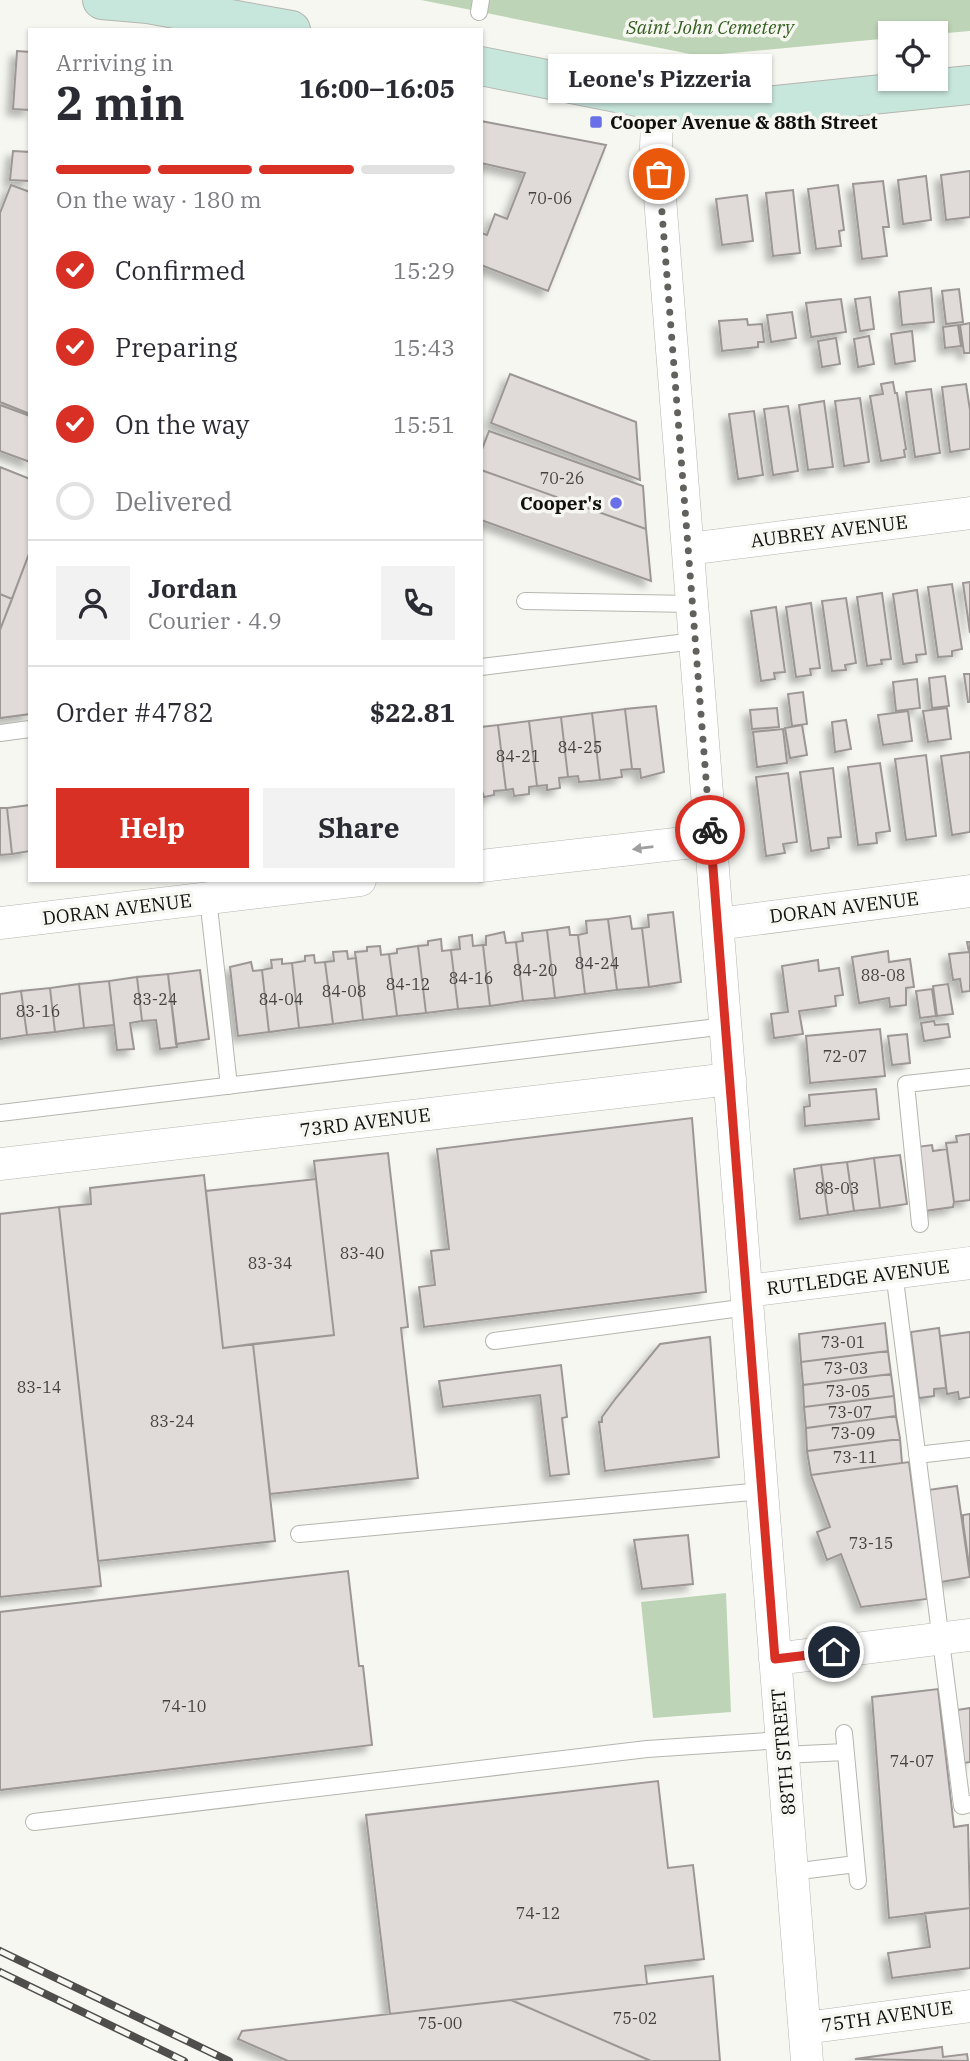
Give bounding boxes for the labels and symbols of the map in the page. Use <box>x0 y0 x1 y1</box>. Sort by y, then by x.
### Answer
park label: Saint John Cemetery <box>625 15 795 39</box>
callout: Leone's Pizzeria <box>547 55 771 104</box>
place label: Cooper Avenue & 88th Street <box>610 110 878 134</box>
marker: Cooper Avenue & 88th Street <box>588 114 604 130</box>
pin <box>629 144 689 204</box>
house number: 70-06 <box>528 188 572 208</box>
house number: 70-26 <box>540 468 584 488</box>
place label: Cooper's <box>520 491 602 515</box>
marker: Cooper's <box>608 495 624 511</box>
street label: AUBREY AVENUE <box>749 509 909 553</box>
house number: 84-25 <box>558 737 602 757</box>
house number: 84-21 <box>496 746 540 766</box>
courier <box>675 795 745 865</box>
one-way arrow <box>632 842 654 853</box>
street label: DORAN AVENUE <box>768 886 920 928</box>
street label: DORAN AVENUE <box>41 888 193 930</box>
house number: 84-24 <box>575 953 619 973</box>
house number: 84-20 <box>513 960 557 980</box>
house number: 88-08 <box>861 965 905 985</box>
house number: 84-16 <box>449 968 493 988</box>
house number: 84-12 <box>386 974 430 994</box>
house number: 84-08 <box>322 981 366 1001</box>
house number: 83-24 <box>133 989 177 1009</box>
house number: 84-04 <box>259 989 303 1009</box>
house number: 83-16 <box>16 1001 60 1021</box>
house number: 72-07 <box>823 1046 867 1066</box>
street label: 73RD AVENUE <box>298 1102 432 1142</box>
house number: 88-03 <box>815 1178 859 1198</box>
house number: 83-40 <box>340 1243 384 1263</box>
house number: 83-34 <box>248 1253 292 1273</box>
street label: RUTLEDGE AVENUE <box>765 1254 951 1300</box>
house number: 73-01 <box>821 1332 865 1352</box>
house number: 73-03 <box>824 1358 868 1378</box>
house number: 83-14 <box>17 1377 61 1397</box>
house number: 73-05 <box>826 1381 870 1401</box>
house number: 73-07 <box>828 1402 872 1422</box>
house number: 83-24 <box>150 1411 194 1431</box>
house number: 73-09 <box>831 1423 875 1443</box>
house number: 73-11 <box>833 1447 877 1467</box>
house number: 73-15 <box>849 1533 893 1553</box>
pin <box>804 1622 864 1682</box>
street label: 88TH STREET <box>765 1688 801 1816</box>
house number: 74-10 <box>162 1696 206 1716</box>
house number: 74-07 <box>890 1751 934 1771</box>
house number: 74-12 <box>516 1903 560 1923</box>
street label: 75TH AVENUE <box>820 1995 954 2037</box>
house number: 75-02 <box>613 2008 657 2028</box>
house number: 75-00 <box>418 2013 462 2033</box>

